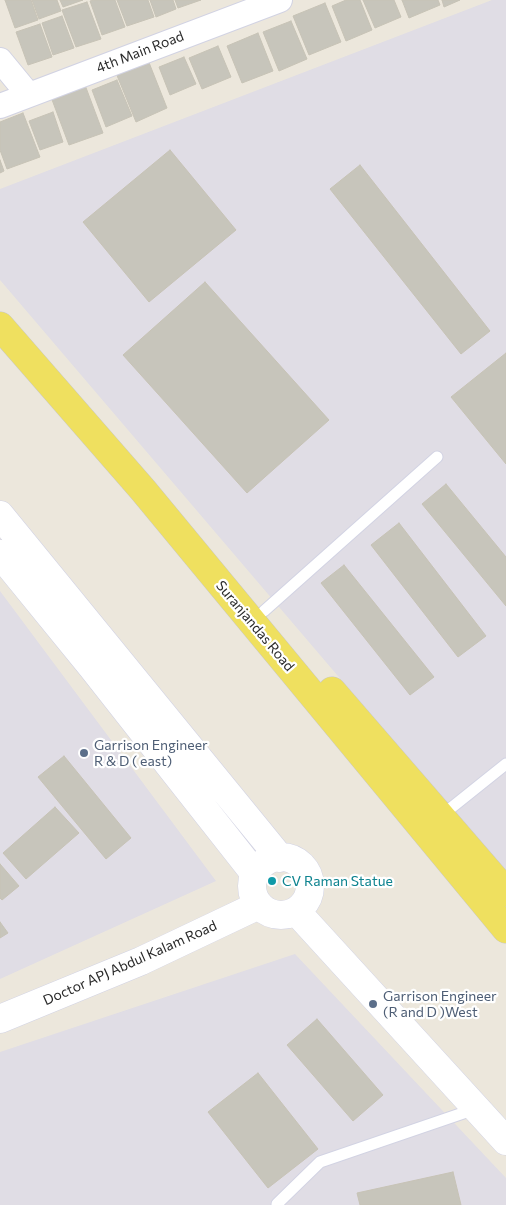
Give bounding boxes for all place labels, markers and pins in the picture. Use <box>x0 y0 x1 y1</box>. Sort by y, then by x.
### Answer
place label: Garrison Engineer R & D ( east) <box>94 737 208 770</box>
marker: Garrison Engineer R & D ( east) <box>78 747 90 759</box>
place label: CV Raman Statue <box>282 873 393 889</box>
marker: CV Raman Statue <box>266 875 278 887</box>
place label: Garrison Engineer (R and D )West <box>383 988 497 1020</box>
marker: Garrison Engineer (R and D )West <box>367 998 379 1010</box>

